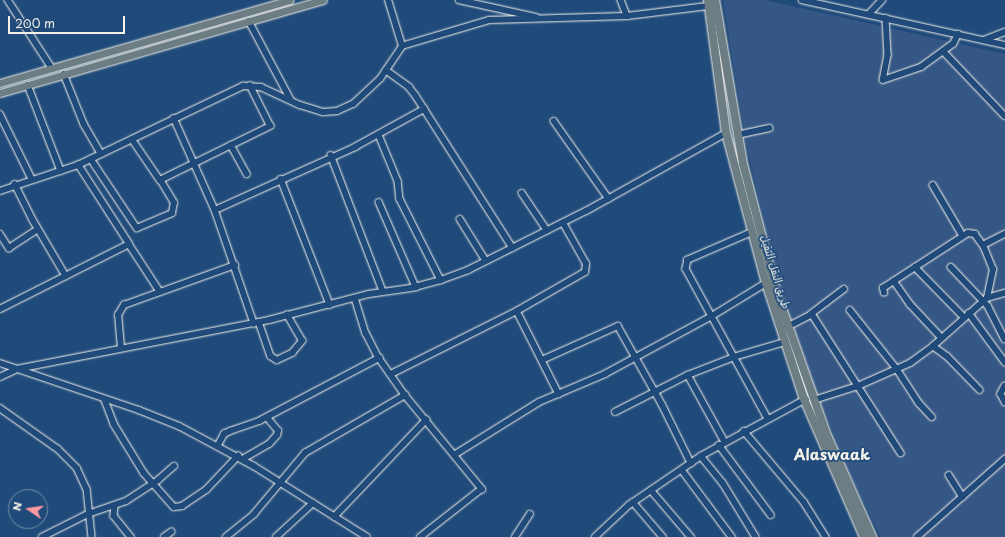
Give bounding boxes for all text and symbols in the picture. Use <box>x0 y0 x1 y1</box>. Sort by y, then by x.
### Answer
scale bar <box>10 8 127 34</box>
text: 200 m <box>15 14 55 32</box>
street label: طريق النقل الثقيل <box>757 233 793 311</box>
district label: Alaswaak <box>794 445 870 463</box>
north arrow <box>8 489 48 529</box>
text: N <box>8 500 26 513</box>

